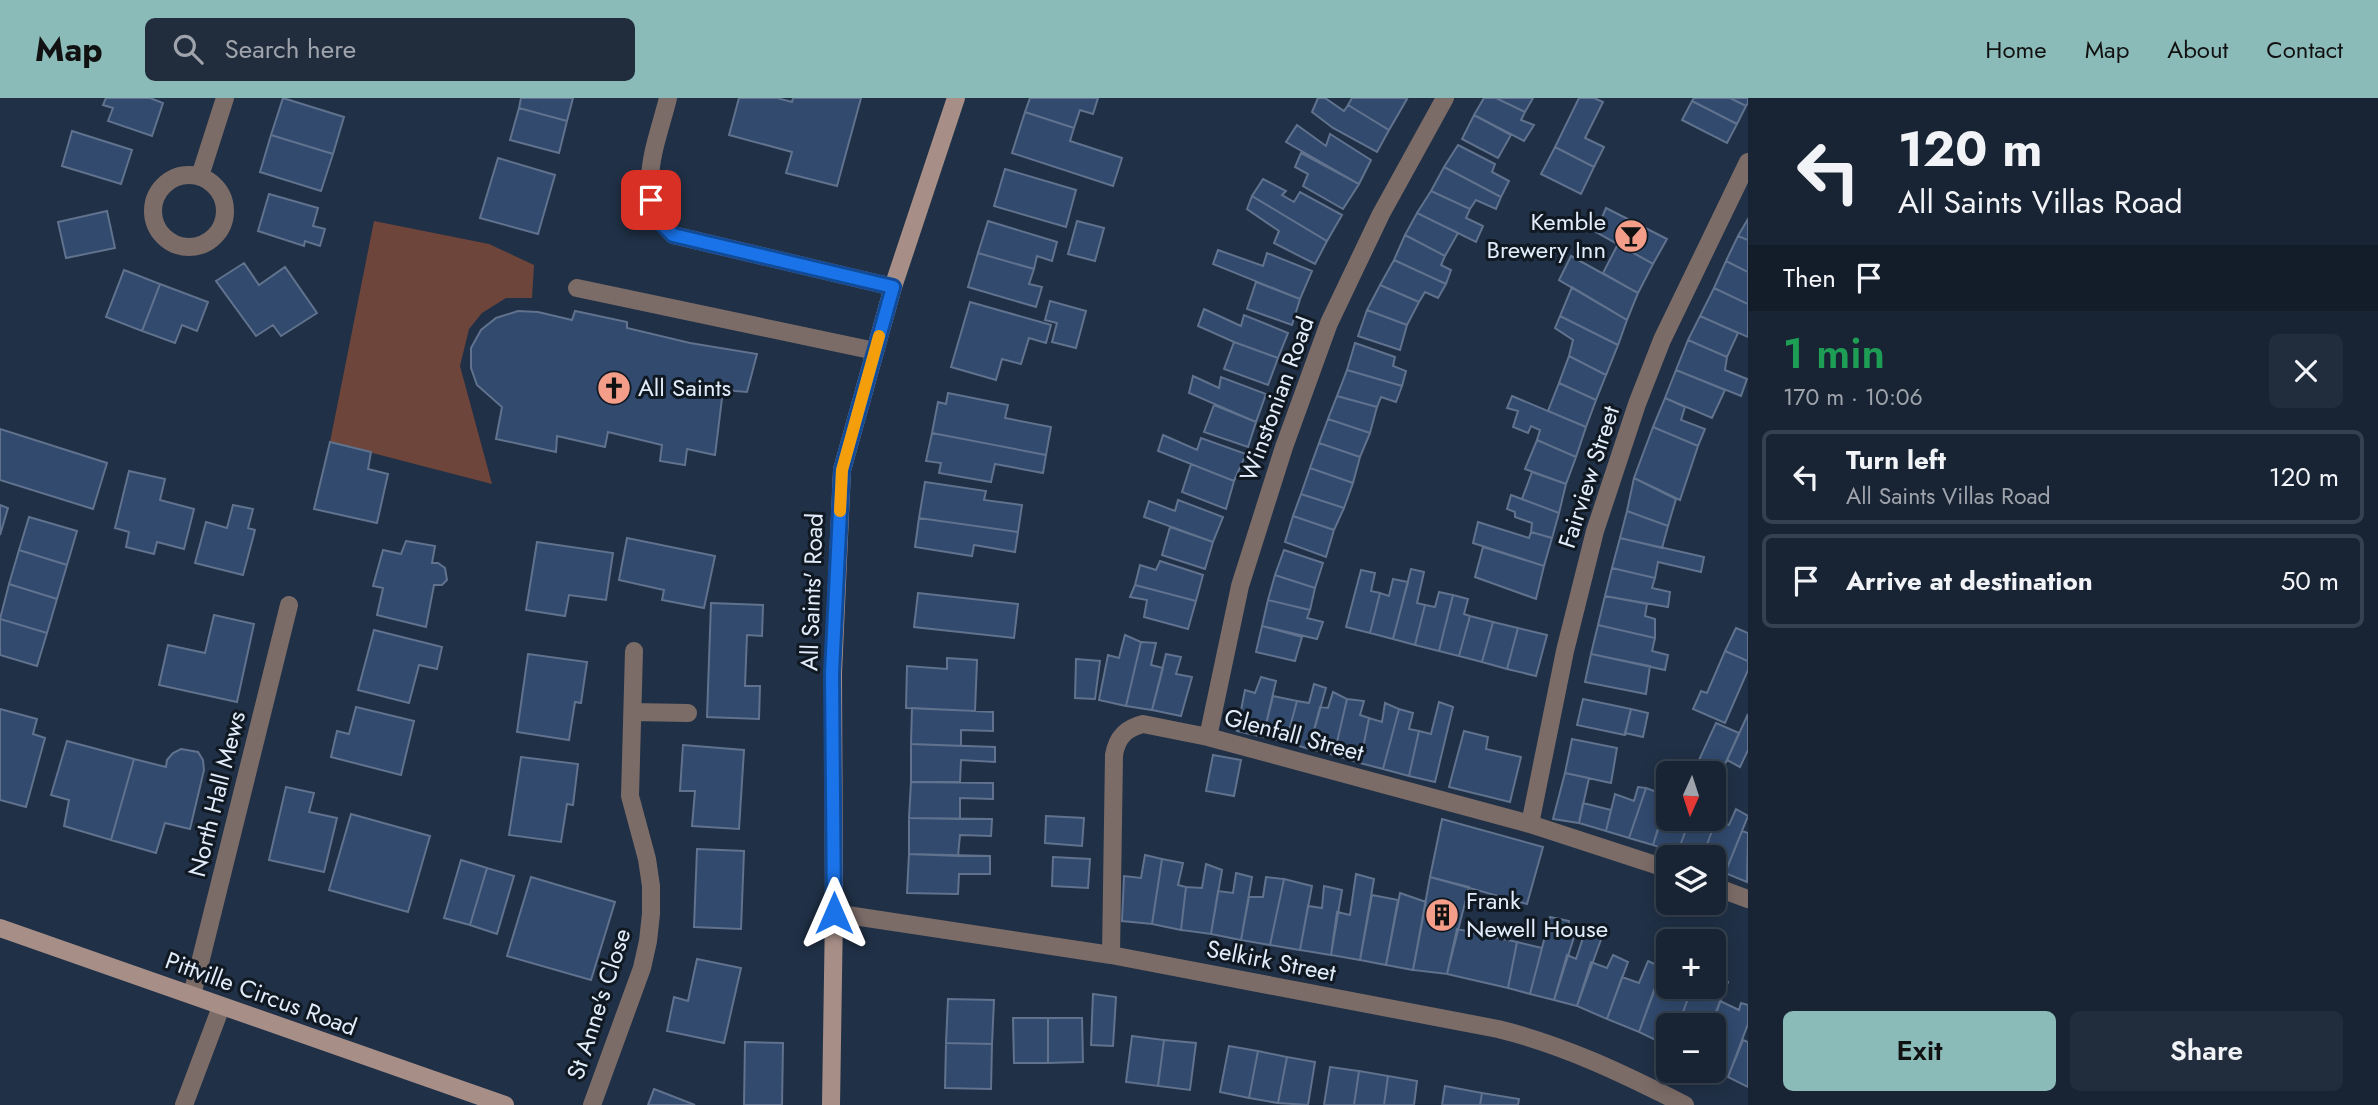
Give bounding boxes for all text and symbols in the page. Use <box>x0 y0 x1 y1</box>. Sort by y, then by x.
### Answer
search box <box>145 18 635 81</box>
text: Map <box>35 26 103 73</box>
icon: search <box>169 30 207 68</box>
text: Search here <box>225 30 356 68</box>
text: Home <box>1985 32 2047 67</box>
text: Map <box>2085 32 2129 67</box>
text: About <box>2167 32 2228 67</box>
text: Contact <box>2266 32 2343 67</box>
text: 120 m <box>1898 114 2042 184</box>
icon: left <box>1783 126 1874 217</box>
pin <box>621 170 681 230</box>
text: All Saints Villas Road <box>1898 179 2183 225</box>
icon: arrive <box>632 181 670 219</box>
place label: Kemble Brewery Inn <box>1487 204 1606 267</box>
bar icon: Kemble Brewery Inn <box>1612 217 1650 255</box>
text: Then <box>1783 259 1836 297</box>
icon: arrive <box>1850 259 1888 297</box>
street label: Winstonian Road <box>1230 312 1323 486</box>
text: 1 min <box>1783 323 1885 384</box>
button: close <box>2269 334 2343 408</box>
church icon: All Saints <box>595 369 633 407</box>
place label: All Saints <box>638 370 731 405</box>
text: 170 m · 10:06 <box>1783 380 1923 414</box>
street label: Fairview Street <box>1549 401 1628 552</box>
text: Turn left <box>1846 441 1946 479</box>
icon: left <box>1787 458 1825 496</box>
text: 120 m <box>2269 458 2339 496</box>
text: All Saints Villas Road <box>1846 479 2051 513</box>
street label: All Saints' Road <box>791 512 832 672</box>
icon: arrive <box>1787 562 1825 600</box>
text: Arrive at destination <box>1846 562 2093 600</box>
text: 50 m <box>2281 562 2339 600</box>
street label: Glenfall Street <box>1221 699 1368 770</box>
street label: North Hall Mews <box>179 707 254 881</box>
north arrow <box>1656 761 1726 831</box>
map controls <box>1656 761 1726 1083</box>
button: layers <box>1656 845 1726 915</box>
position arrow <box>797 876 871 950</box>
place label: Frank Newell House <box>1466 883 1608 946</box>
building icon: Frank Newell House <box>1423 896 1461 934</box>
street label: St Anne's Close <box>558 924 639 1084</box>
button: + <box>1656 929 1726 999</box>
street label: Selkirk Street <box>1203 931 1339 990</box>
street label: Pittville Circus Road <box>160 943 362 1044</box>
button: Exit <box>1783 1011 2056 1091</box>
button: Share <box>2070 1011 2343 1091</box>
button: − <box>1656 1013 1726 1083</box>

